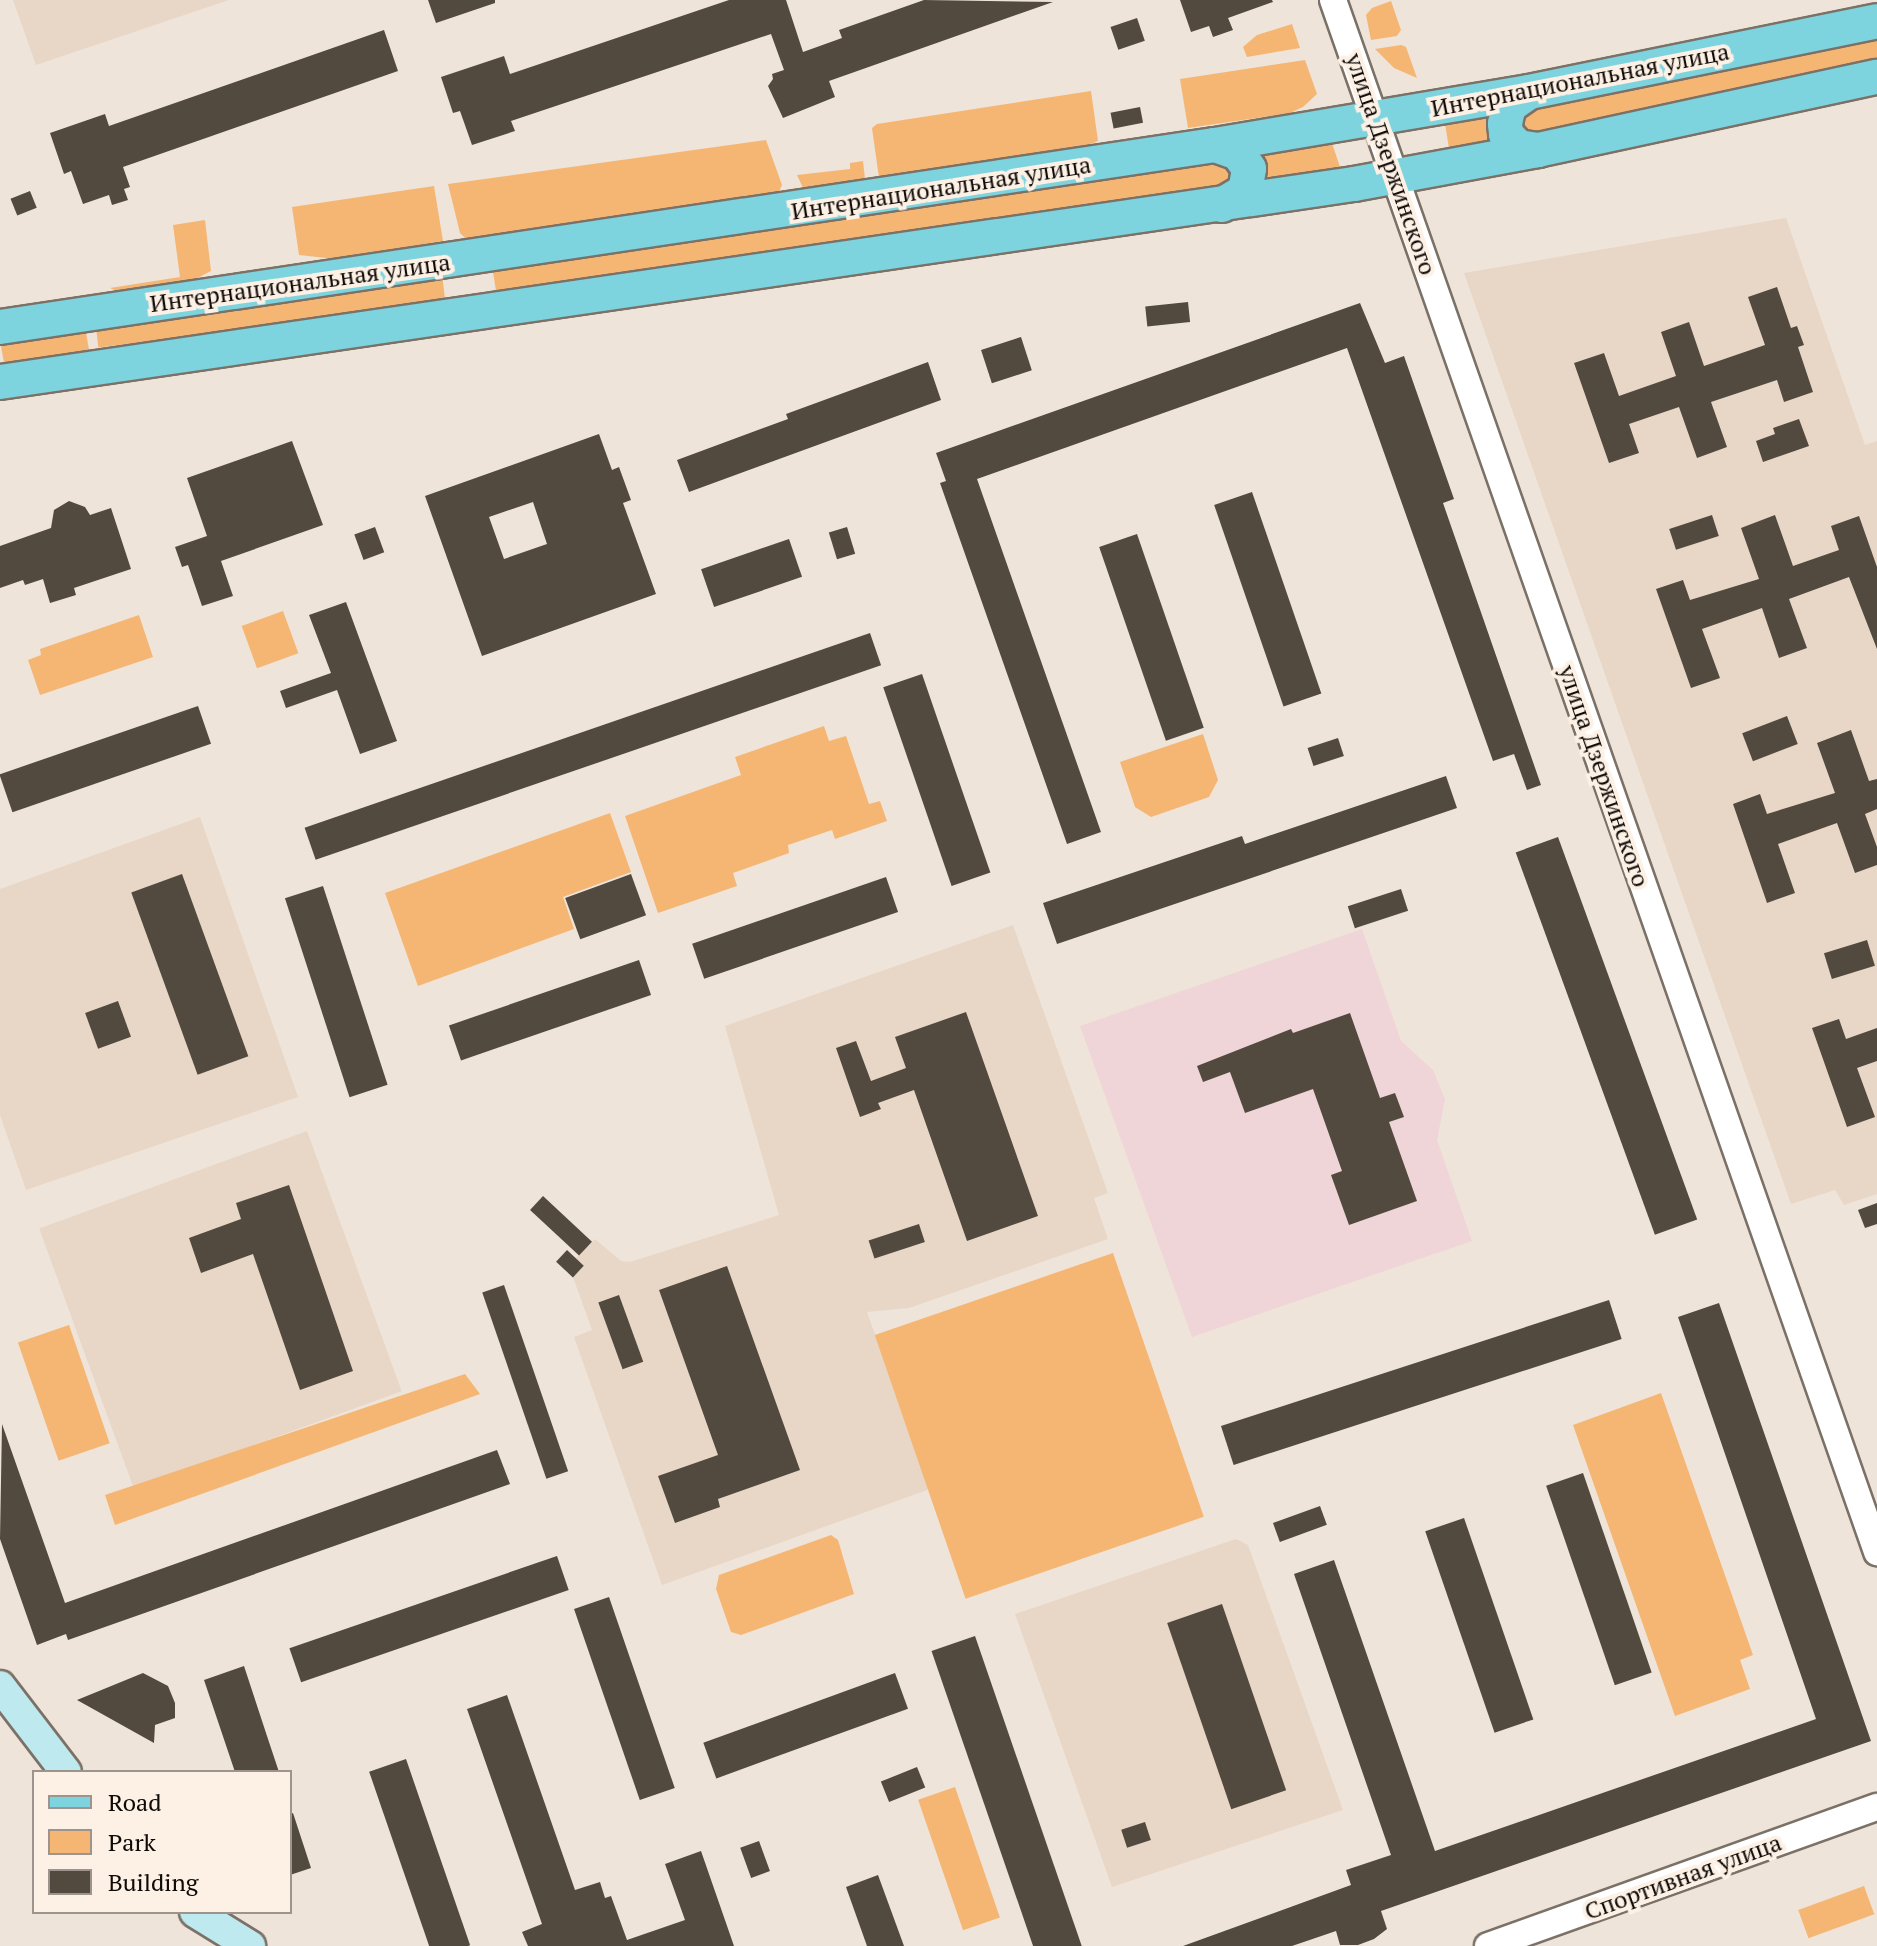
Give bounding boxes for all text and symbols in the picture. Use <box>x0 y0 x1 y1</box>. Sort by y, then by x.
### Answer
street label: Интернациональная улица <box>1429 37 1731 123</box>
street label: улица Дзержинского <box>1340 49 1442 279</box>
street label: Интернациональная улица <box>789 150 1093 226</box>
street label: Интернациональная улица <box>148 248 452 318</box>
street label: улица Дзержинского <box>1553 661 1655 891</box>
legend <box>32 1770 292 1914</box>
text: Road <box>108 1786 162 1818</box>
text: Park <box>108 1826 156 1858</box>
street label: Спортивная улица <box>1581 1828 1785 1926</box>
text: Building <box>108 1866 198 1898</box>

